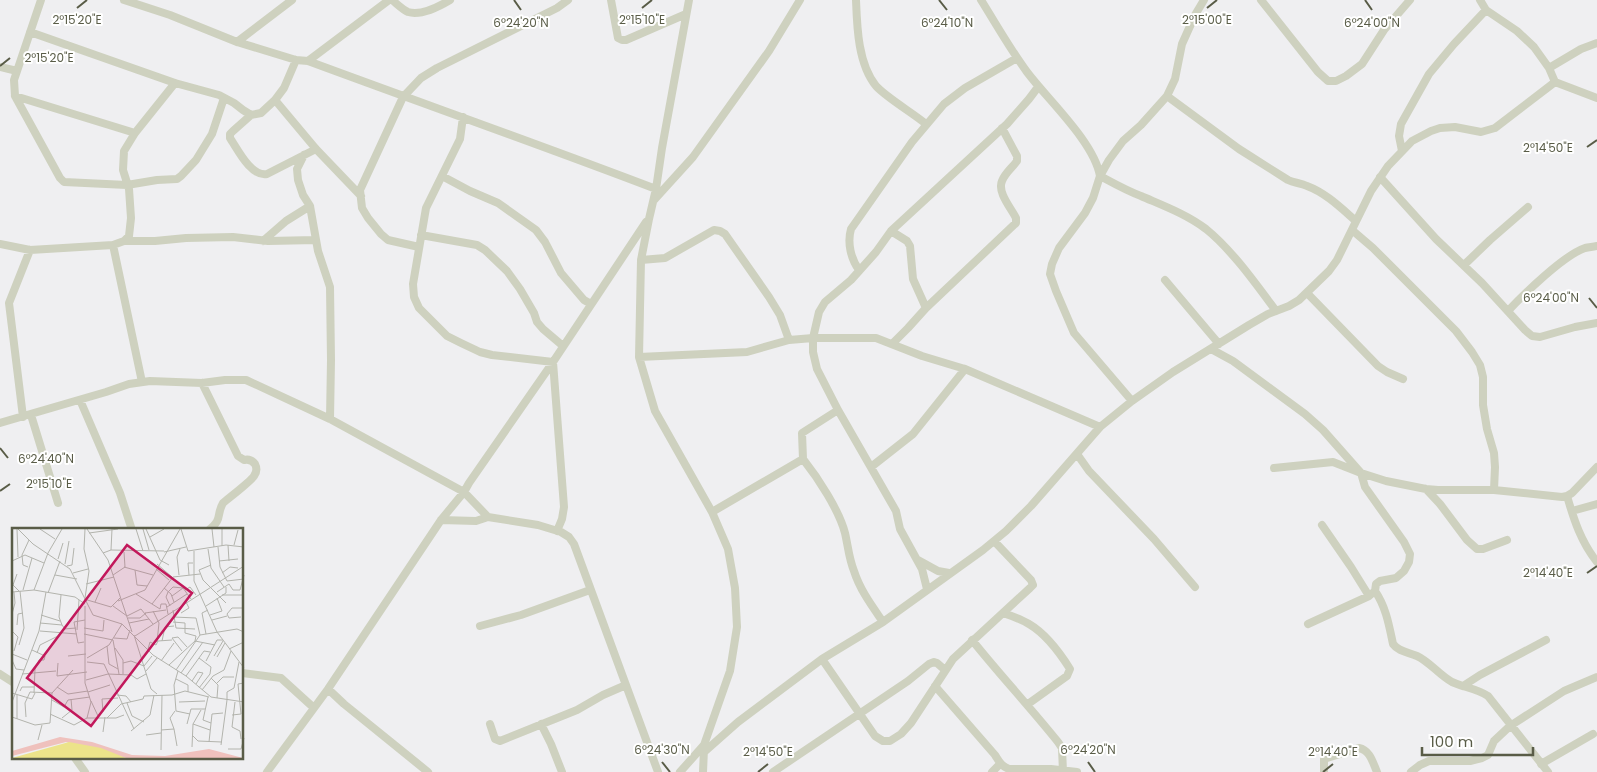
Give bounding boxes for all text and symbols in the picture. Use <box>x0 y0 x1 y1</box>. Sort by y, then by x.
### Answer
text: 2°15'20"E <box>52 11 102 28</box>
text: 2°15'10"E <box>619 11 665 28</box>
text: 2°15'00"E <box>1182 11 1232 28</box>
text: 6°24'20"N <box>493 14 549 31</box>
text: 6°24'10"N <box>921 14 973 31</box>
text: 6°24'00"N <box>1344 14 1400 31</box>
text: 2°15'20"E <box>24 49 74 66</box>
text: 2°14'50"E <box>1523 139 1573 156</box>
text: 6°24'00"N <box>1523 289 1579 306</box>
text: 6°24'40"N <box>18 450 74 467</box>
text: 2°15'10"E <box>26 475 72 492</box>
inset map <box>12 528 244 760</box>
text: 2°14'40"E <box>1523 564 1573 581</box>
scale bar <box>1422 724 1533 756</box>
text: 100 m <box>1430 731 1473 752</box>
text: 6°24'30"N <box>634 741 690 758</box>
text: 6°24'20"N <box>1060 741 1116 758</box>
text: 2°14'50"E <box>743 743 793 760</box>
text: 2°14'40"E <box>1308 743 1358 760</box>

